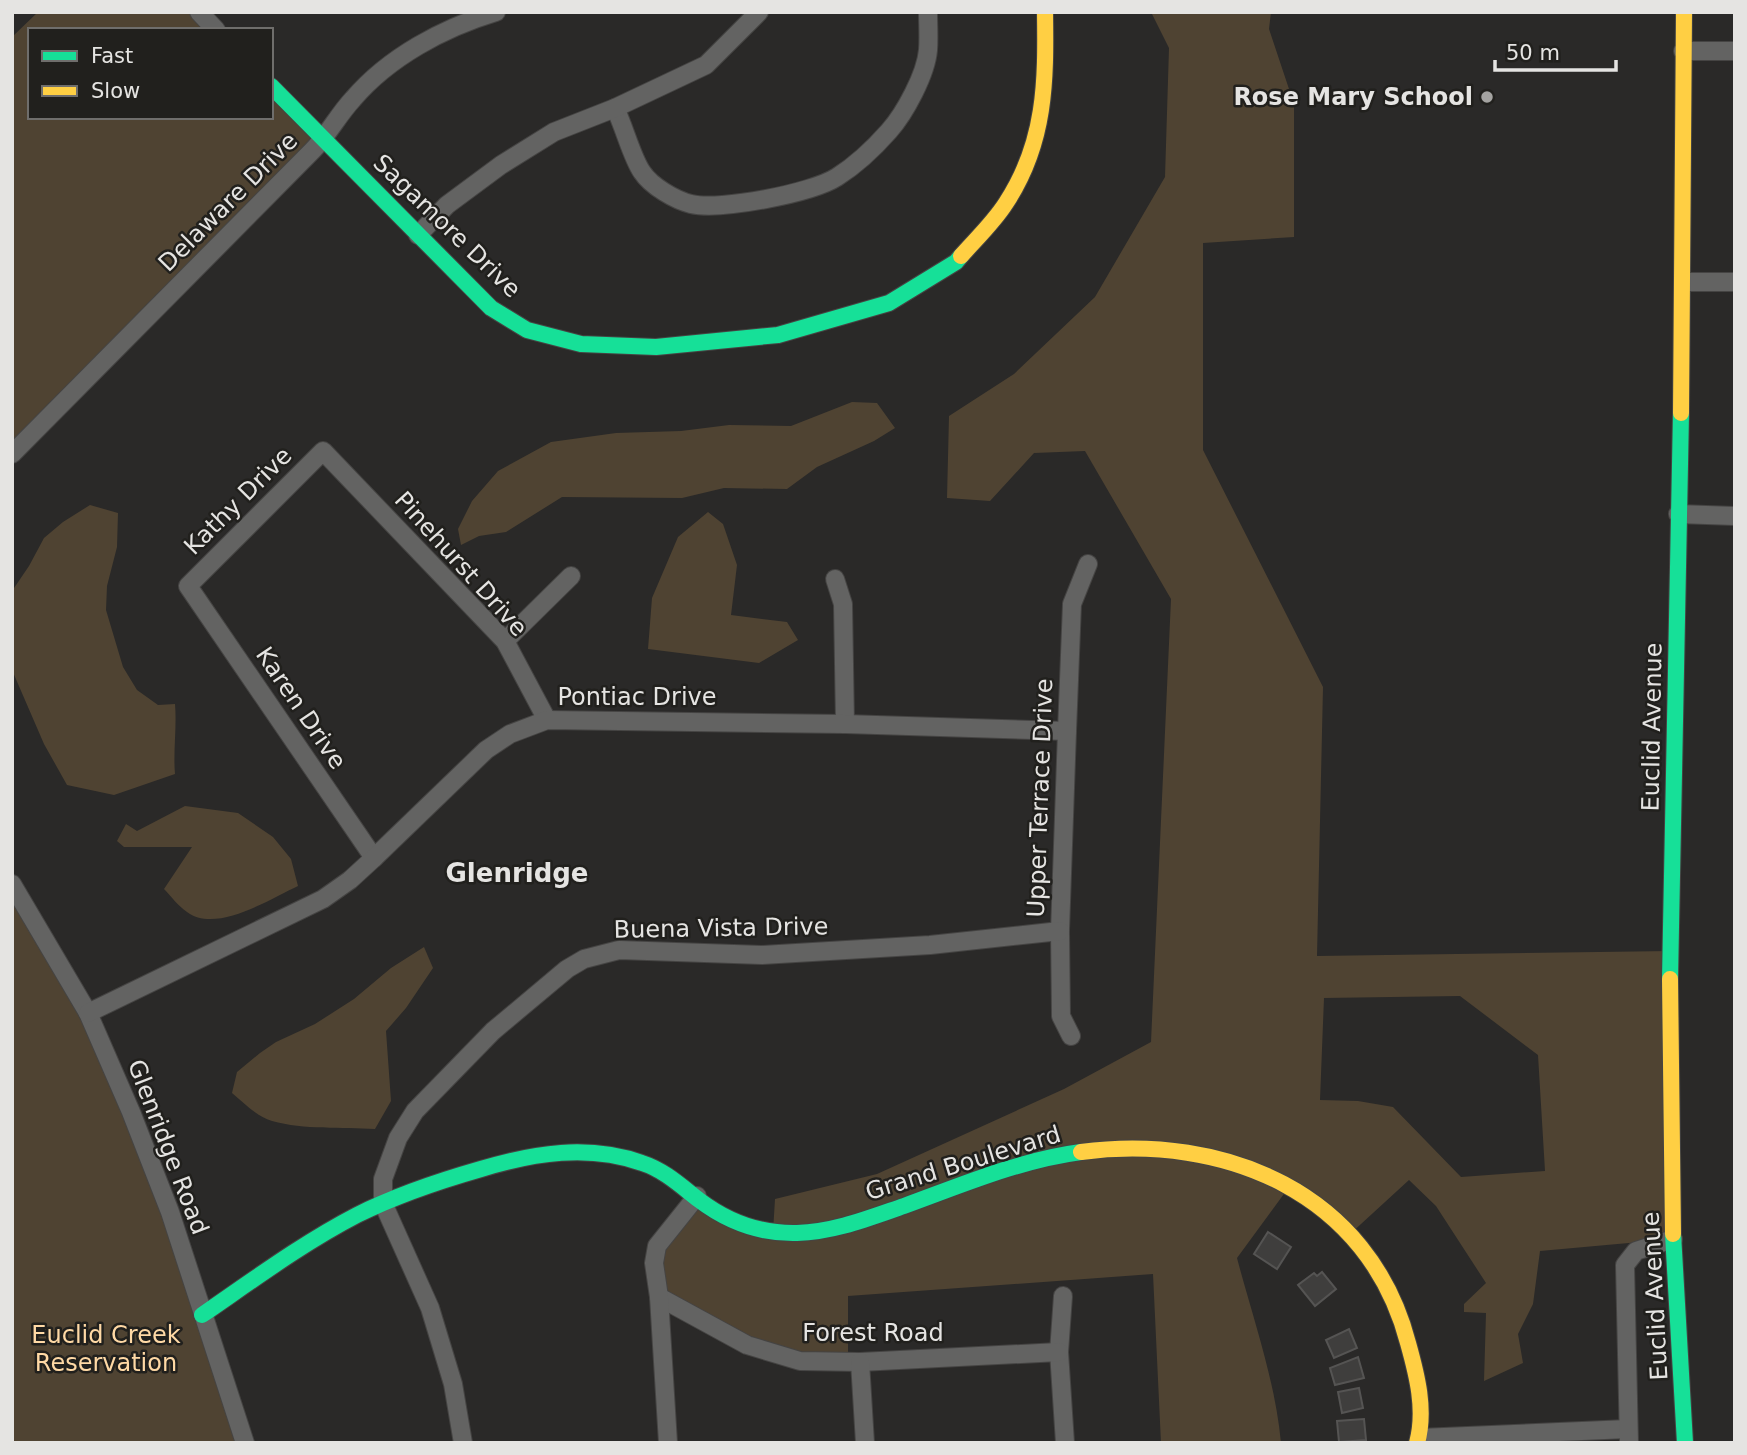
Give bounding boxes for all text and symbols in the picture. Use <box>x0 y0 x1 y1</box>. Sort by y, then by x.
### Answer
legend <box>28 28 273 119</box>
scale bar <box>1495 28 1616 72</box>
text: 50 m <box>1506 41 1560 65</box>
text: Fast <box>91 44 133 68</box>
text: Slow <box>91 79 140 103</box>
place label: Rose Mary School <box>1233 83 1473 111</box>
marker: Rose Mary School <box>1479 89 1495 105</box>
street label: Delaware Drive <box>153 127 303 277</box>
street label: Sagamore Drive <box>368 149 526 303</box>
street label: Kathy Drive <box>178 441 298 561</box>
street label: Pinehurst Drive <box>389 486 533 642</box>
street label: Karen Drive <box>250 642 352 774</box>
street label: Euclid Avenue <box>1637 642 1667 812</box>
street label: Upper Terrace Drive <box>1022 678 1058 918</box>
street label: Pontiac Drive <box>557 683 717 711</box>
district label: Glenridge <box>446 858 589 888</box>
street label: Buena Vista Drive <box>613 912 829 944</box>
street label: Glenridge Road <box>122 1056 214 1238</box>
street label: Grand Boulevard <box>862 1120 1064 1206</box>
street label: Euclid Avenue <box>1637 1211 1673 1381</box>
street label: Forest Road <box>802 1319 944 1347</box>
park label: Euclid Creek Reservation <box>31 1321 181 1377</box>

